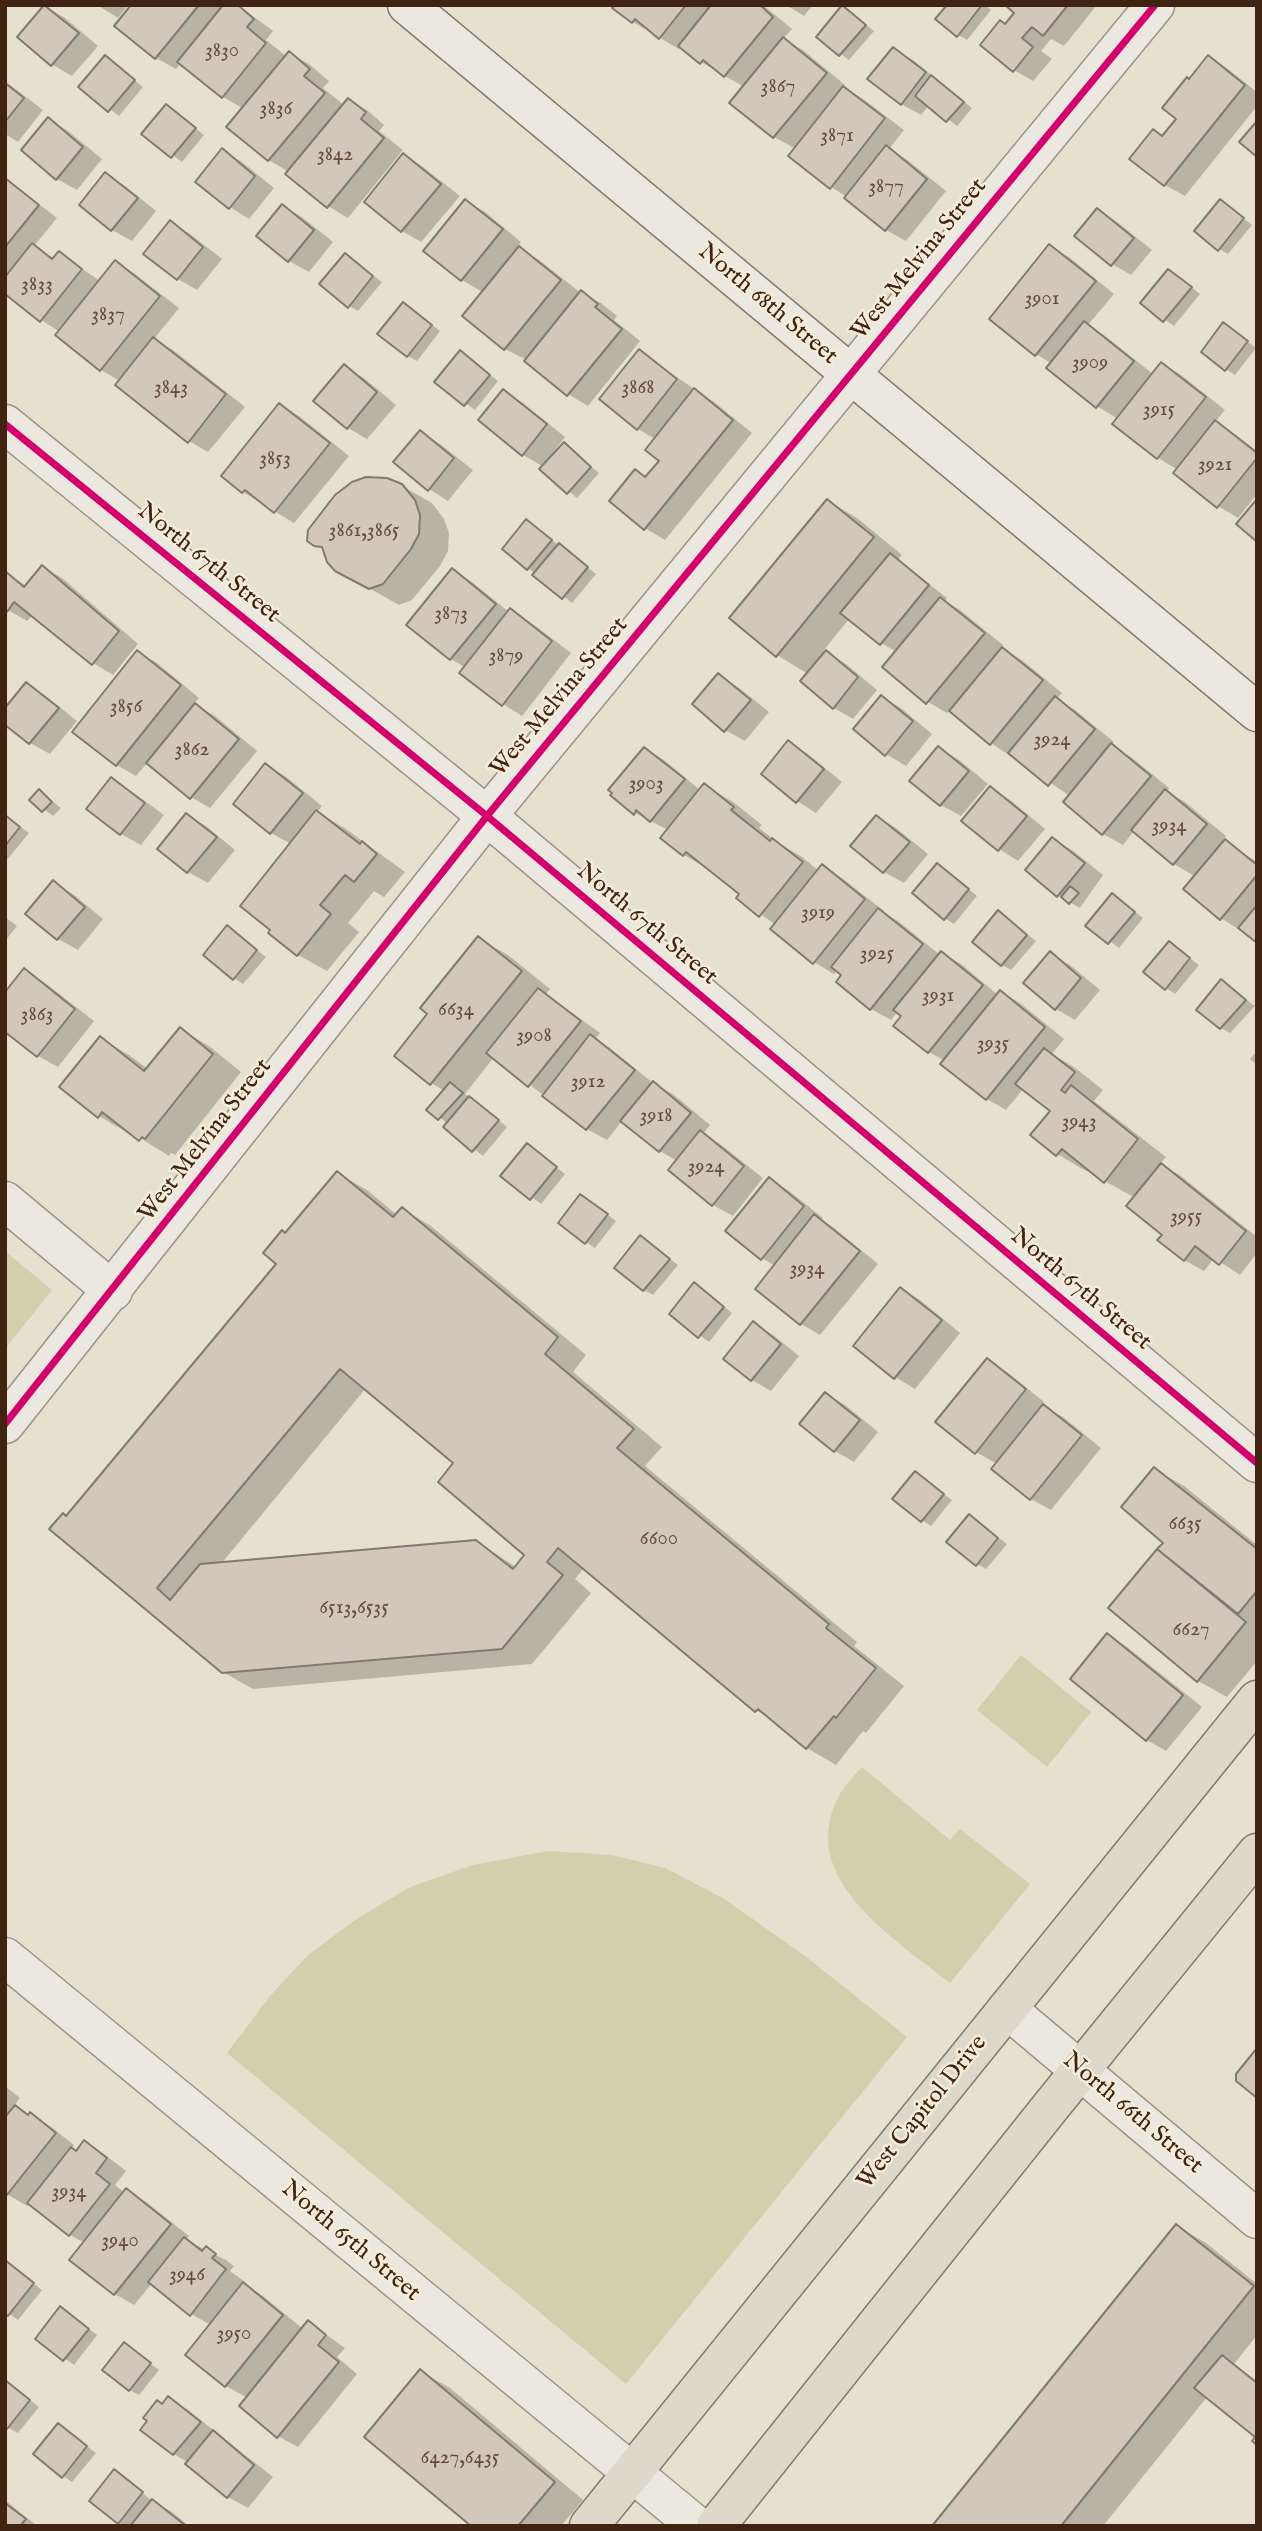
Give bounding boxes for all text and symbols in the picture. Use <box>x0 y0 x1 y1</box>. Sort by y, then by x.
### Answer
house number: 3830 <box>205 39 239 65</box>
house number: 3867 <box>761 75 795 101</box>
house number: 3836 <box>260 97 292 123</box>
house number: 3871 <box>820 124 854 150</box>
house number: 3842 <box>317 143 353 169</box>
street label: West Melvina Street <box>846 173 994 347</box>
house number: 3877 <box>868 175 904 201</box>
street label: North 68th Street <box>691 238 843 372</box>
house number: 3833 <box>21 273 53 299</box>
house number: 3901 <box>1024 287 1060 313</box>
house number: 3837 <box>91 303 125 329</box>
house number: 3909 <box>1072 351 1108 377</box>
house number: 3843 <box>154 376 188 402</box>
house number: 3868 <box>621 376 655 402</box>
house number: 3915 <box>1143 398 1175 424</box>
house number: 3853 <box>259 447 291 473</box>
house number: 3921 <box>1198 453 1232 479</box>
street label: North 67th Street <box>131 498 285 630</box>
house number: 3861,3865 <box>329 519 399 545</box>
house number: 3873 <box>434 602 468 628</box>
street label: West Melvina Street <box>485 612 635 784</box>
house number: 3879 <box>488 644 524 670</box>
house number: 3856 <box>110 695 142 721</box>
house number: 3924 <box>1033 728 1071 754</box>
house number: 3862 <box>175 738 209 764</box>
house number: 3903 <box>628 772 664 798</box>
house number: 3934 <box>1151 814 1187 840</box>
street label: North 67th Street <box>570 858 722 992</box>
house number: 3919 <box>801 901 835 927</box>
house number: 3925 <box>860 942 894 968</box>
house number: 3931 <box>922 984 954 1010</box>
house number: 6634 <box>438 998 474 1024</box>
house number: 3863 <box>21 1003 53 1029</box>
house number: 3908 <box>516 1024 552 1050</box>
house number: 3935 <box>977 1032 1009 1058</box>
street label: West Melvina Street <box>133 1054 279 1228</box>
house number: 3912 <box>571 1070 605 1096</box>
house number: 3918 <box>640 1104 672 1130</box>
house number: 3943 <box>1061 1110 1097 1136</box>
house number: 3924 <box>687 1155 725 1181</box>
house number: 3955 <box>1170 1205 1202 1231</box>
street label: North 67th Street <box>1004 1223 1156 1357</box>
house number: 3934 <box>789 1257 825 1283</box>
house number: 6635 <box>1168 1512 1202 1538</box>
house number: 6600 <box>640 1527 678 1553</box>
house number: 6513,6535 <box>319 1596 389 1622</box>
house number: 6627 <box>1172 1618 1210 1644</box>
street label: West Capitol Drive <box>852 2030 994 2196</box>
street label: North 66th Street <box>1056 2047 1208 2181</box>
street label: North 65th Street <box>275 2175 425 2309</box>
house number: 3934 <box>51 2180 87 2206</box>
house number: 3940 <box>101 2229 139 2255</box>
house number: 3946 <box>169 2263 205 2289</box>
house number: 3950 <box>217 2322 251 2348</box>
house number: 6427,6435 <box>421 2446 499 2472</box>

